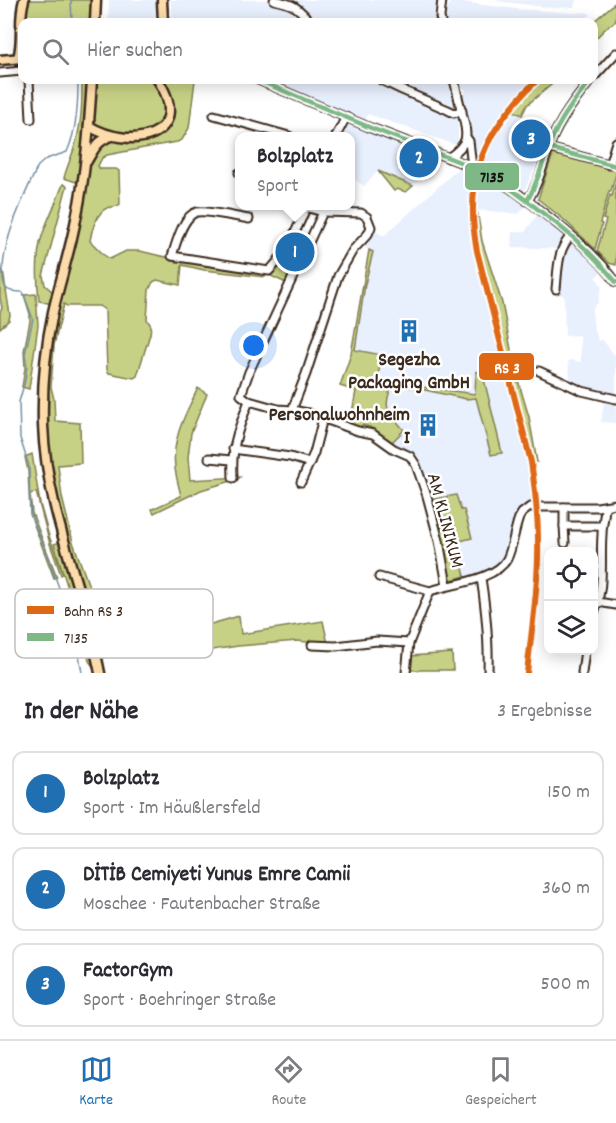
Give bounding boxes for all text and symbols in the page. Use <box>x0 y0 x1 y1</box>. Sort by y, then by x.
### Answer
search box <box>18 18 598 84</box>
icon: search <box>39 35 72 68</box>
text: Hier suchen <box>87 36 183 67</box>
pin: 3 <box>512 116 550 162</box>
popup <box>235 132 355 210</box>
pin: 2 <box>400 136 438 180</box>
text: Bolzplatz <box>257 142 333 173</box>
line badge: 7135 <box>464 162 520 191</box>
text: 7135 <box>480 167 504 190</box>
text: Sport <box>257 173 299 201</box>
pin: 1 <box>276 230 314 274</box>
building icon: Segezha Packaging GmbH <box>396 318 422 344</box>
your location <box>239 331 268 360</box>
place label: Segezha Packaging GmbH <box>348 347 470 398</box>
line badge: RS 3 <box>478 352 535 381</box>
text: RS 3 <box>494 358 520 381</box>
place label: Personalwohnheim I <box>268 402 411 453</box>
building icon: Personalwohnheim I <box>415 412 441 438</box>
street label: AM KLINIKUM <box>418 470 470 572</box>
map controls <box>544 547 598 655</box>
button: locate <box>544 547 598 601</box>
legend <box>15 589 213 658</box>
text: Bahn RS 3 <box>64 601 123 624</box>
button: layers <box>544 601 598 655</box>
text: 7135 <box>64 628 88 651</box>
text: In der Nähe <box>24 694 138 731</box>
text: 3 Ergebnisse <box>497 698 592 726</box>
text: Bolzplatz <box>83 764 159 795</box>
text: 1 <box>43 779 48 807</box>
text: 150 m <box>547 779 590 807</box>
text: Sport · Im Häußlersfeld <box>83 795 261 823</box>
text: DİTİB Cemiyeti Yunus Emre Camii <box>83 860 350 891</box>
text: 2 <box>41 875 50 903</box>
text: 360 m <box>542 875 590 903</box>
text: Moschee · Fautenbacher Straße <box>83 891 320 919</box>
text: FactorGym <box>83 956 173 987</box>
text: 3 <box>41 971 50 999</box>
text: 500 m <box>541 971 590 999</box>
text: Sport · Boehringer Straße <box>83 987 276 1015</box>
tab: Karte <box>79 1053 113 1112</box>
tab: Route <box>272 1053 306 1112</box>
tab: Gespeichert <box>465 1053 537 1112</box>

